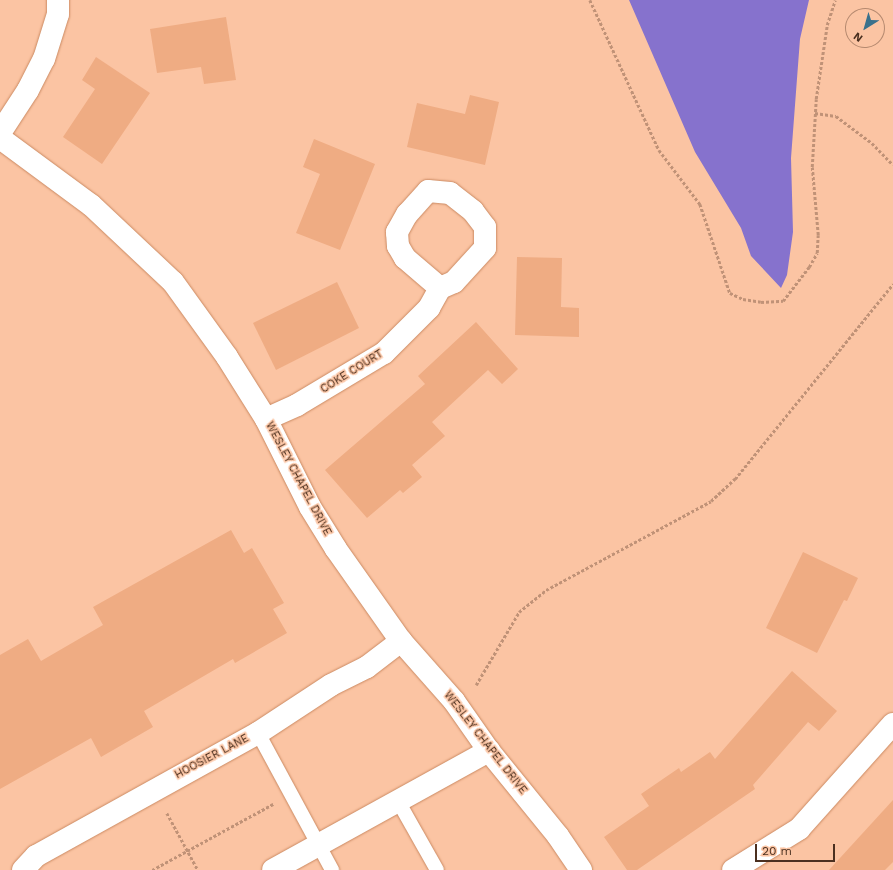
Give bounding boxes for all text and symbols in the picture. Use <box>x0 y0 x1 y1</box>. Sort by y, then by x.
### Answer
north arrow <box>845 8 885 48</box>
text: N <box>851 30 865 45</box>
street label: COKE COURT <box>318 348 386 396</box>
street label: WESLEY CHAPEL DRIVE <box>262 419 334 539</box>
street label: WESLEY CHAPEL DRIVE <box>440 689 530 797</box>
street label: HOOSIER LANE <box>173 732 251 782</box>
scale bar <box>757 836 837 862</box>
text: 20 m <box>762 844 792 858</box>

